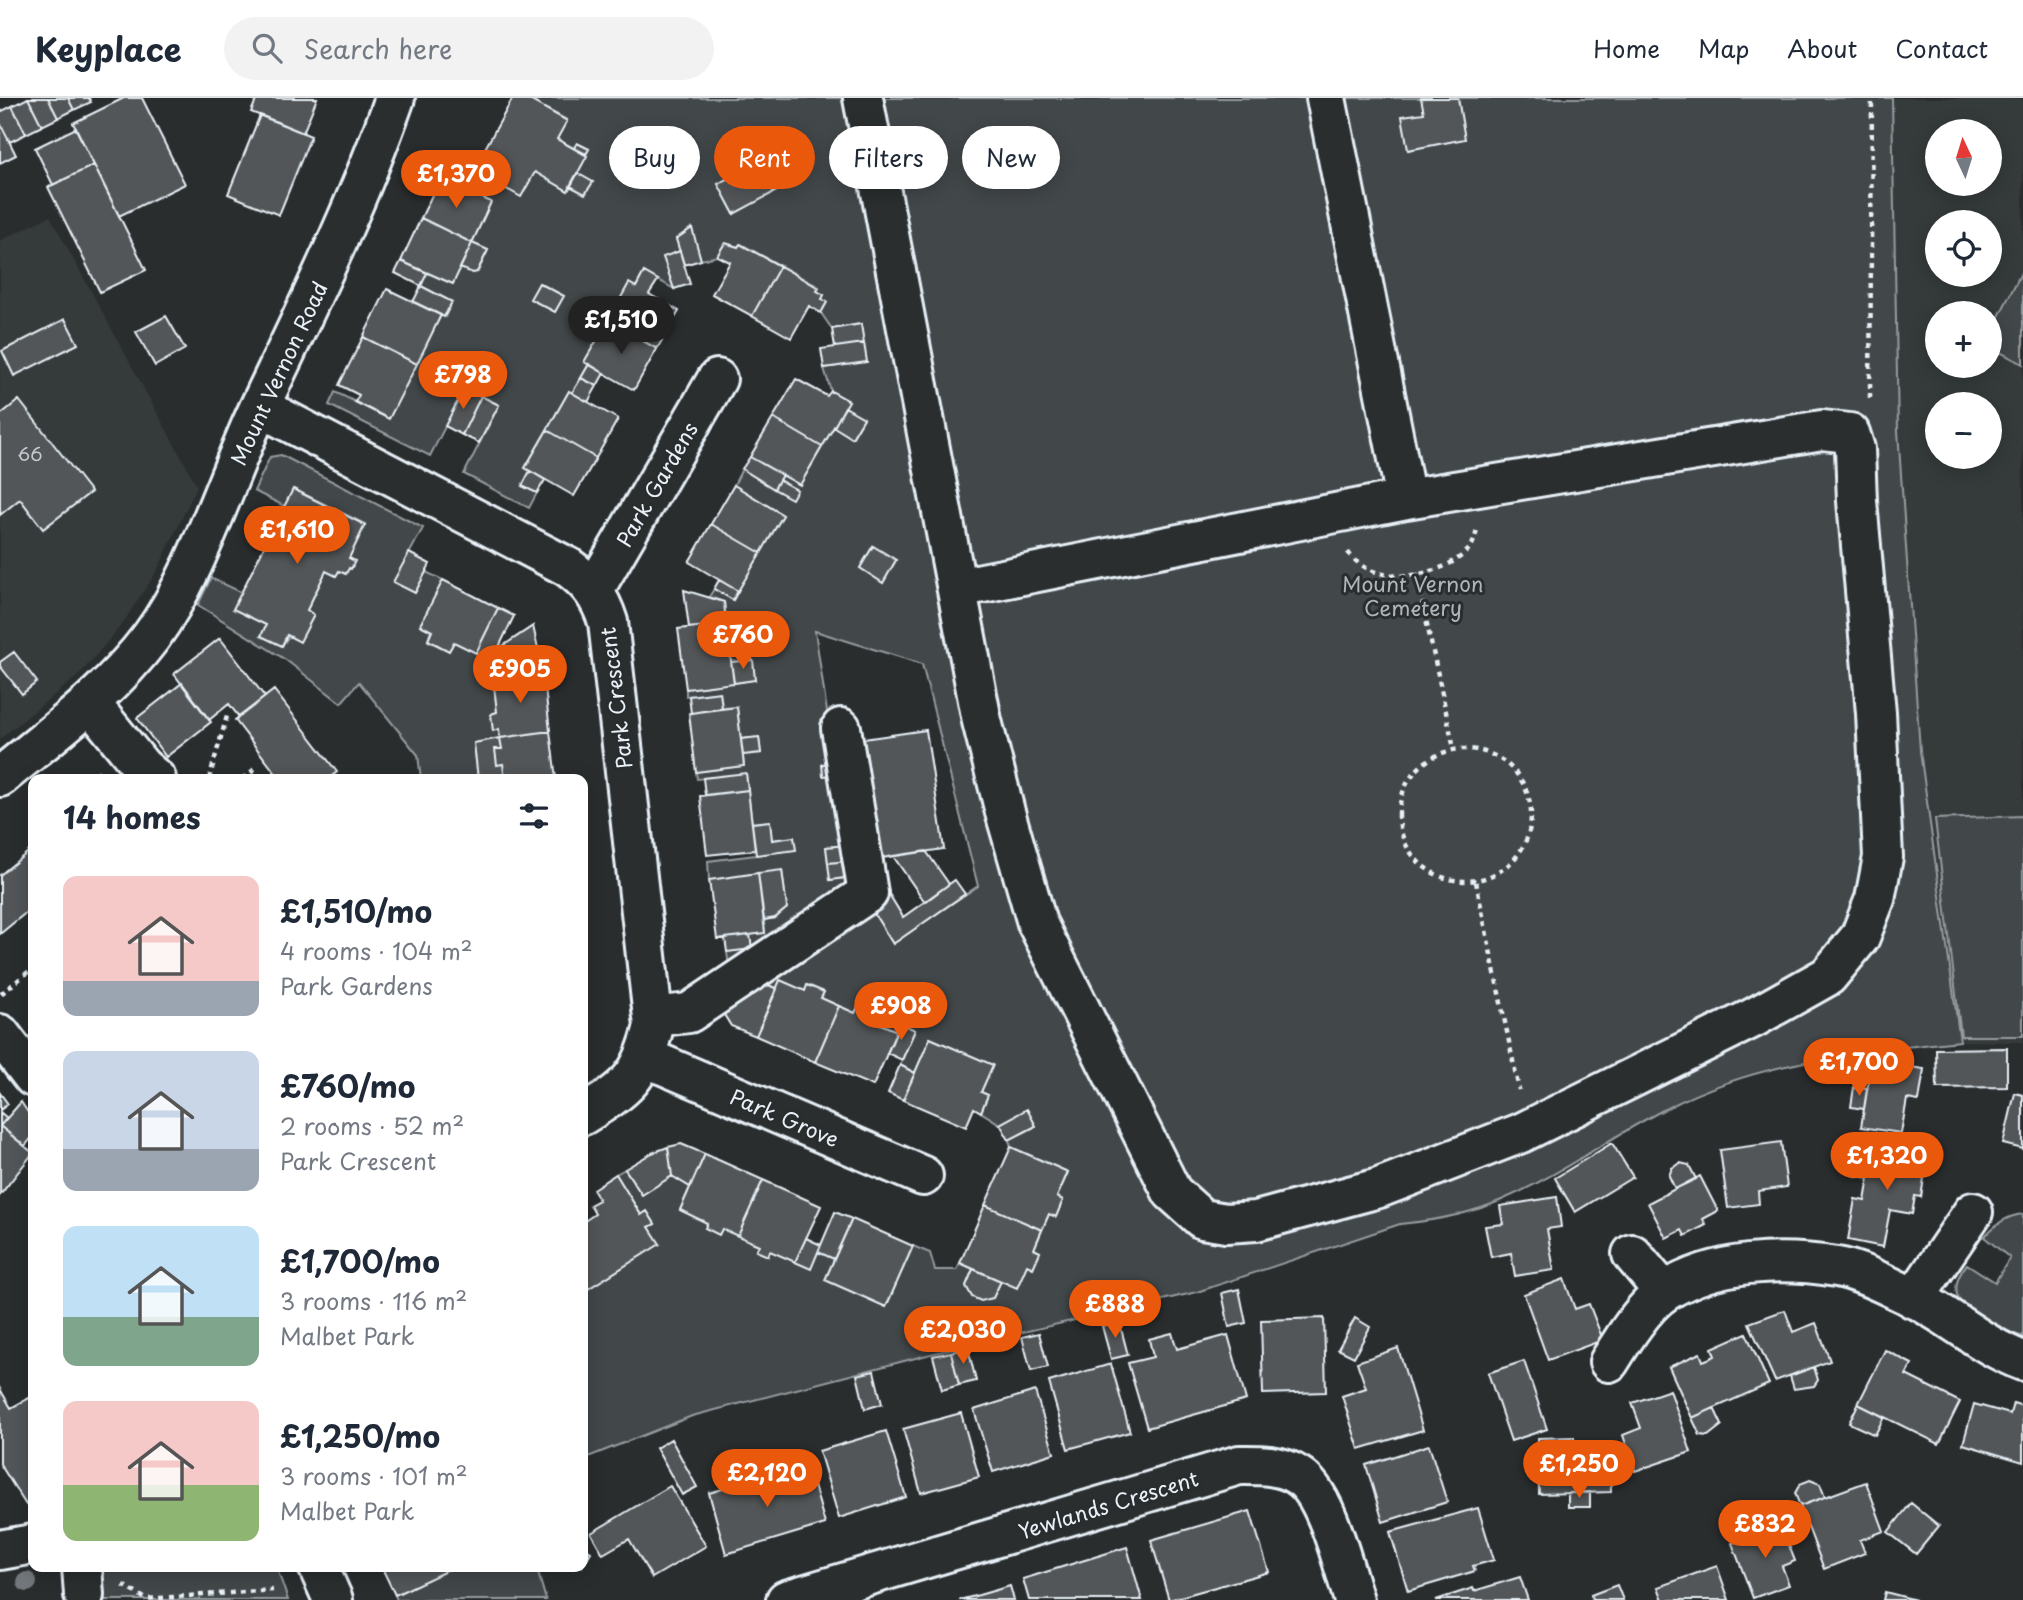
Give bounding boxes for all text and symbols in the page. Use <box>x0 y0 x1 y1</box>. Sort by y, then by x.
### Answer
search box <box>224 17 714 80</box>
text: Keyplace <box>35 23 182 73</box>
icon: search <box>248 29 286 67</box>
text: Search here <box>304 29 452 68</box>
text: Home <box>1593 30 1660 66</box>
text: Map <box>1698 30 1749 66</box>
text: About <box>1787 30 1857 66</box>
text: Contact <box>1895 30 1988 66</box>
north arrow <box>1925 119 2002 196</box>
map controls <box>1925 119 2002 469</box>
chip: Buy <box>609 126 700 189</box>
chip: Rent <box>714 126 815 189</box>
chip: Filters <box>829 126 948 189</box>
chip: New <box>962 126 1060 189</box>
pin: £1,370 <box>399 150 513 210</box>
text: £1,370 <box>417 155 495 190</box>
button: locate <box>1925 210 2002 287</box>
street label: Mount Vernon Road <box>221 276 335 470</box>
pin: £1,510 <box>564 296 678 356</box>
text: £1,510 <box>584 301 658 336</box>
button: + <box>1925 301 2002 378</box>
pin: £798 <box>422 352 504 411</box>
text: £798 <box>434 356 492 391</box>
button: − <box>1925 392 2002 469</box>
street label: Park Gardens <box>607 416 705 552</box>
house number: 66 <box>18 440 42 467</box>
pin: £1,610 <box>240 506 354 566</box>
text: £1,610 <box>260 511 334 546</box>
park label: Mount Vernon Cemetery <box>1342 567 1484 623</box>
pin: £760 <box>702 612 784 671</box>
text: £760 <box>713 616 773 651</box>
street label: Park Crescent <box>590 625 640 771</box>
pin: £905 <box>479 646 561 705</box>
text: £905 <box>489 650 551 685</box>
text: 14 homes <box>63 794 201 839</box>
icon: filters <box>515 797 553 835</box>
text: £1,510/mo <box>280 888 432 933</box>
icon: home <box>119 904 203 988</box>
text: 4 rooms · 104 m² <box>280 933 473 968</box>
text: Park Gardens <box>280 968 433 1003</box>
pin: £908 <box>860 982 942 1042</box>
text: £908 <box>870 987 932 1022</box>
pin: £1,700 <box>1802 1038 1916 1098</box>
text: £1,700 <box>1819 1043 1899 1078</box>
text: £760/mo <box>280 1063 415 1108</box>
icon: home <box>119 1079 203 1163</box>
street label: Park Grove <box>726 1080 844 1154</box>
text: 2 rooms · 52 m² <box>280 1108 464 1143</box>
pin: £1,320 <box>1830 1132 1944 1192</box>
text: £1,320 <box>1847 1137 1927 1172</box>
text: Park Crescent <box>280 1143 436 1178</box>
text: £1,700/mo <box>280 1238 440 1283</box>
icon: home <box>119 1254 203 1338</box>
pin: £888 <box>1074 1280 1156 1340</box>
text: 3 rooms · 116 m² <box>280 1283 467 1318</box>
text: £888 <box>1085 1285 1145 1320</box>
pin: £2,030 <box>906 1306 1020 1366</box>
text: £2,030 <box>920 1311 1006 1346</box>
text: Malbet Park <box>280 1318 415 1353</box>
text: £1,250/mo <box>280 1413 440 1458</box>
icon: home <box>119 1429 203 1513</box>
pin: £1,250 <box>1522 1440 1636 1500</box>
text: £1,250 <box>1539 1445 1619 1480</box>
pin: £2,120 <box>710 1450 824 1509</box>
text: £2,120 <box>727 1454 807 1489</box>
text: 3 rooms · 101 m² <box>280 1458 468 1493</box>
street label: Yewlands Crescent <box>1014 1461 1202 1547</box>
text: Malbet Park <box>280 1493 415 1528</box>
pin: £832 <box>1724 1500 1806 1560</box>
text: £832 <box>1734 1505 1796 1540</box>

